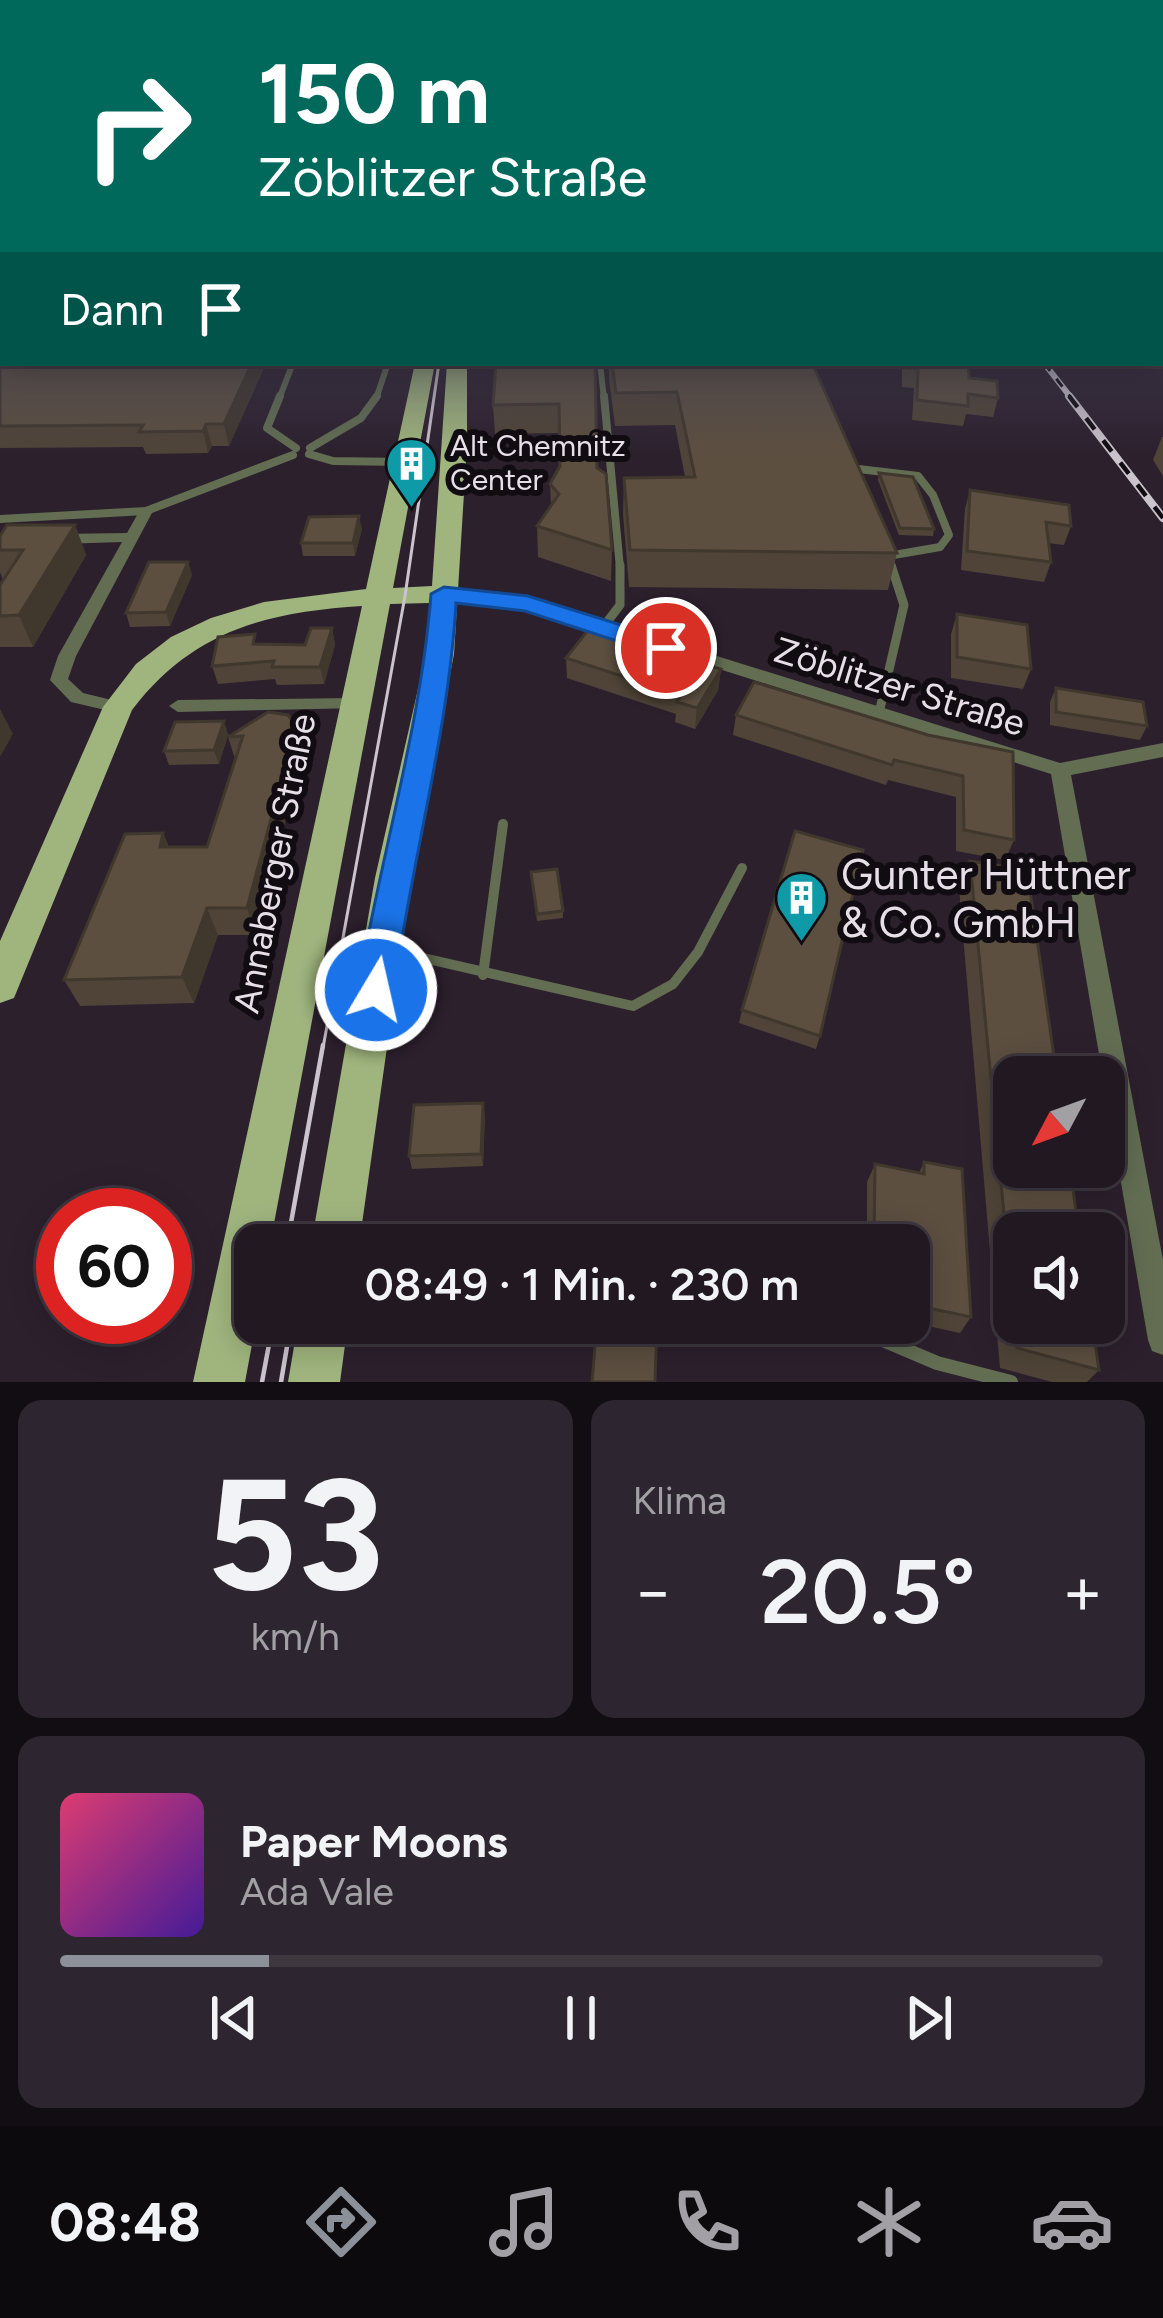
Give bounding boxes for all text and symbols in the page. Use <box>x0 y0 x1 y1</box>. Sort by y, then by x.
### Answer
text: 150 m <box>258 43 490 144</box>
icon: right <box>60 48 216 204</box>
text: Zöblitzer Straße <box>258 145 647 210</box>
icon: arrive <box>188 276 254 342</box>
text: Dann <box>60 282 164 336</box>
place label: Alt Chemnitz Center <box>450 427 626 498</box>
building icon: Alt Chemnitz Center <box>383 435 439 509</box>
pin <box>615 597 717 699</box>
icon: arrive <box>633 615 699 681</box>
street label: Zöblitzer Straße <box>769 628 1030 745</box>
street label: Annaberger Straße <box>224 710 325 1016</box>
place label: Gunter Hüttner & Co. GmbH <box>841 849 1130 948</box>
building icon: Gunter Hüttner & Co. GmbH <box>774 870 830 944</box>
position arrow <box>313 927 439 1053</box>
north arrow <box>993 1056 1125 1188</box>
map controls <box>993 1056 1125 1344</box>
speed limit sign: 60 <box>36 1188 192 1344</box>
button: sound <box>993 1212 1125 1344</box>
text: 08:49 · 1 Min. · 230 m <box>365 1257 799 1311</box>
text: 53 <box>207 1441 384 1628</box>
text: Klima <box>633 1477 727 1524</box>
text: 20.5° <box>760 1537 976 1646</box>
text: − <box>633 1551 674 1631</box>
text: + <box>1062 1551 1103 1631</box>
text: km/h <box>251 1613 340 1660</box>
text: Paper Moons <box>240 1814 508 1868</box>
text: Ada Vale <box>240 1868 394 1915</box>
icon: previous <box>201 1985 267 2051</box>
icon: pause <box>548 1985 614 2051</box>
icon: next <box>896 1985 962 2051</box>
icon: directions <box>299 2180 383 2264</box>
icon: music <box>482 2180 566 2264</box>
icon: phone <box>665 2180 749 2264</box>
icon: climate <box>847 2180 931 2264</box>
icon: car <box>1030 2180 1114 2264</box>
text: 08:48 <box>49 2190 201 2255</box>

